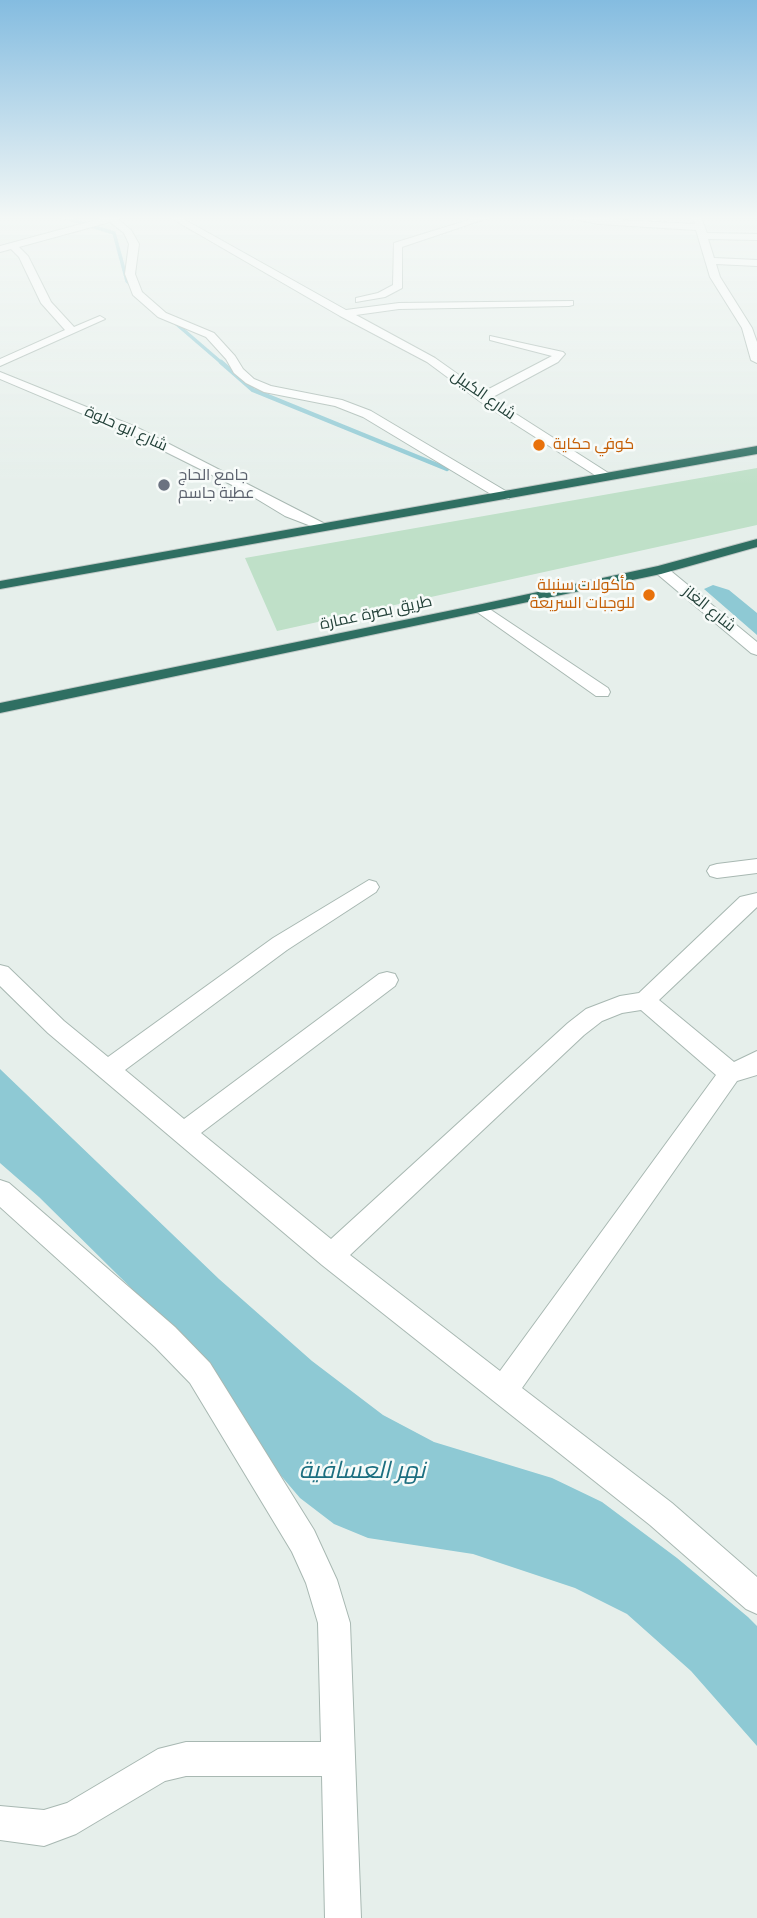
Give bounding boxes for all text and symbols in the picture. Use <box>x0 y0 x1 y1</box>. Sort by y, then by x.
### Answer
street label: شارع الكيبل <box>447 366 519 424</box>
street label: شارع ابو حلوة <box>82 402 170 456</box>
place label: كوفي حكاية <box>553 435 634 455</box>
marker: كوفي حكاية <box>531 437 547 453</box>
place label: جامع الحاج عطية جاسم <box>178 466 255 504</box>
marker: جامع الحاج عطية جاسم <box>156 477 172 493</box>
place label: مأكولات سنبلة للوجبات السريعة <box>530 576 635 614</box>
street label: شارع الغاز <box>679 582 739 636</box>
marker: مأكولات سنبلة للوجبات السريعة <box>641 587 657 603</box>
street label: طريق بصرة عمارة <box>318 592 434 634</box>
water label: نهر العسافية <box>299 1457 425 1485</box>

